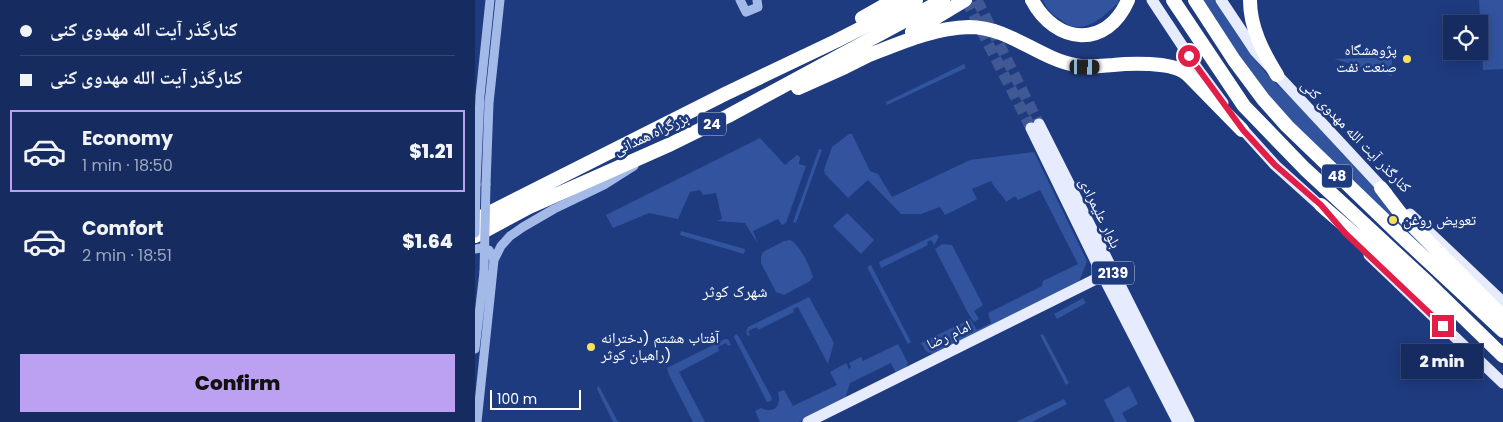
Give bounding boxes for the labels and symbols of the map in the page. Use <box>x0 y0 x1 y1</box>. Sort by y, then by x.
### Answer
place label: پژوهشگاه صنعت نفت <box>1336 39 1397 77</box>
route start <box>1178 45 1200 67</box>
marker: پژوهشگاه صنعت نفت <box>1401 53 1413 65</box>
car <box>1069 59 1100 75</box>
street label: کنارگذر آیت الله مهدوی کنی <box>1297 74 1416 197</box>
street label: بزرگراه همدانی <box>610 107 692 160</box>
road number: 24 <box>698 112 726 136</box>
road number: 48 <box>1322 165 1352 188</box>
street label: بلوار علیمرادی <box>1074 174 1127 252</box>
place label: تعویض روغن <box>1403 209 1477 230</box>
marker: تعویض روغن <box>1387 214 1399 226</box>
road number: 2139 <box>1092 262 1134 284</box>
district label: شهرک کوثر <box>702 280 768 303</box>
street label: امام رضا <box>923 315 974 354</box>
route end <box>1432 315 1454 337</box>
place label: آفتاب هشتم (دخترانه راهیان کوثر) <box>600 327 720 365</box>
marker: آفتاب هشتم (دخترانه راهیان کوثر) <box>585 341 597 353</box>
callout: 2 min <box>1402 344 1484 378</box>
scale bar <box>490 387 581 410</box>

